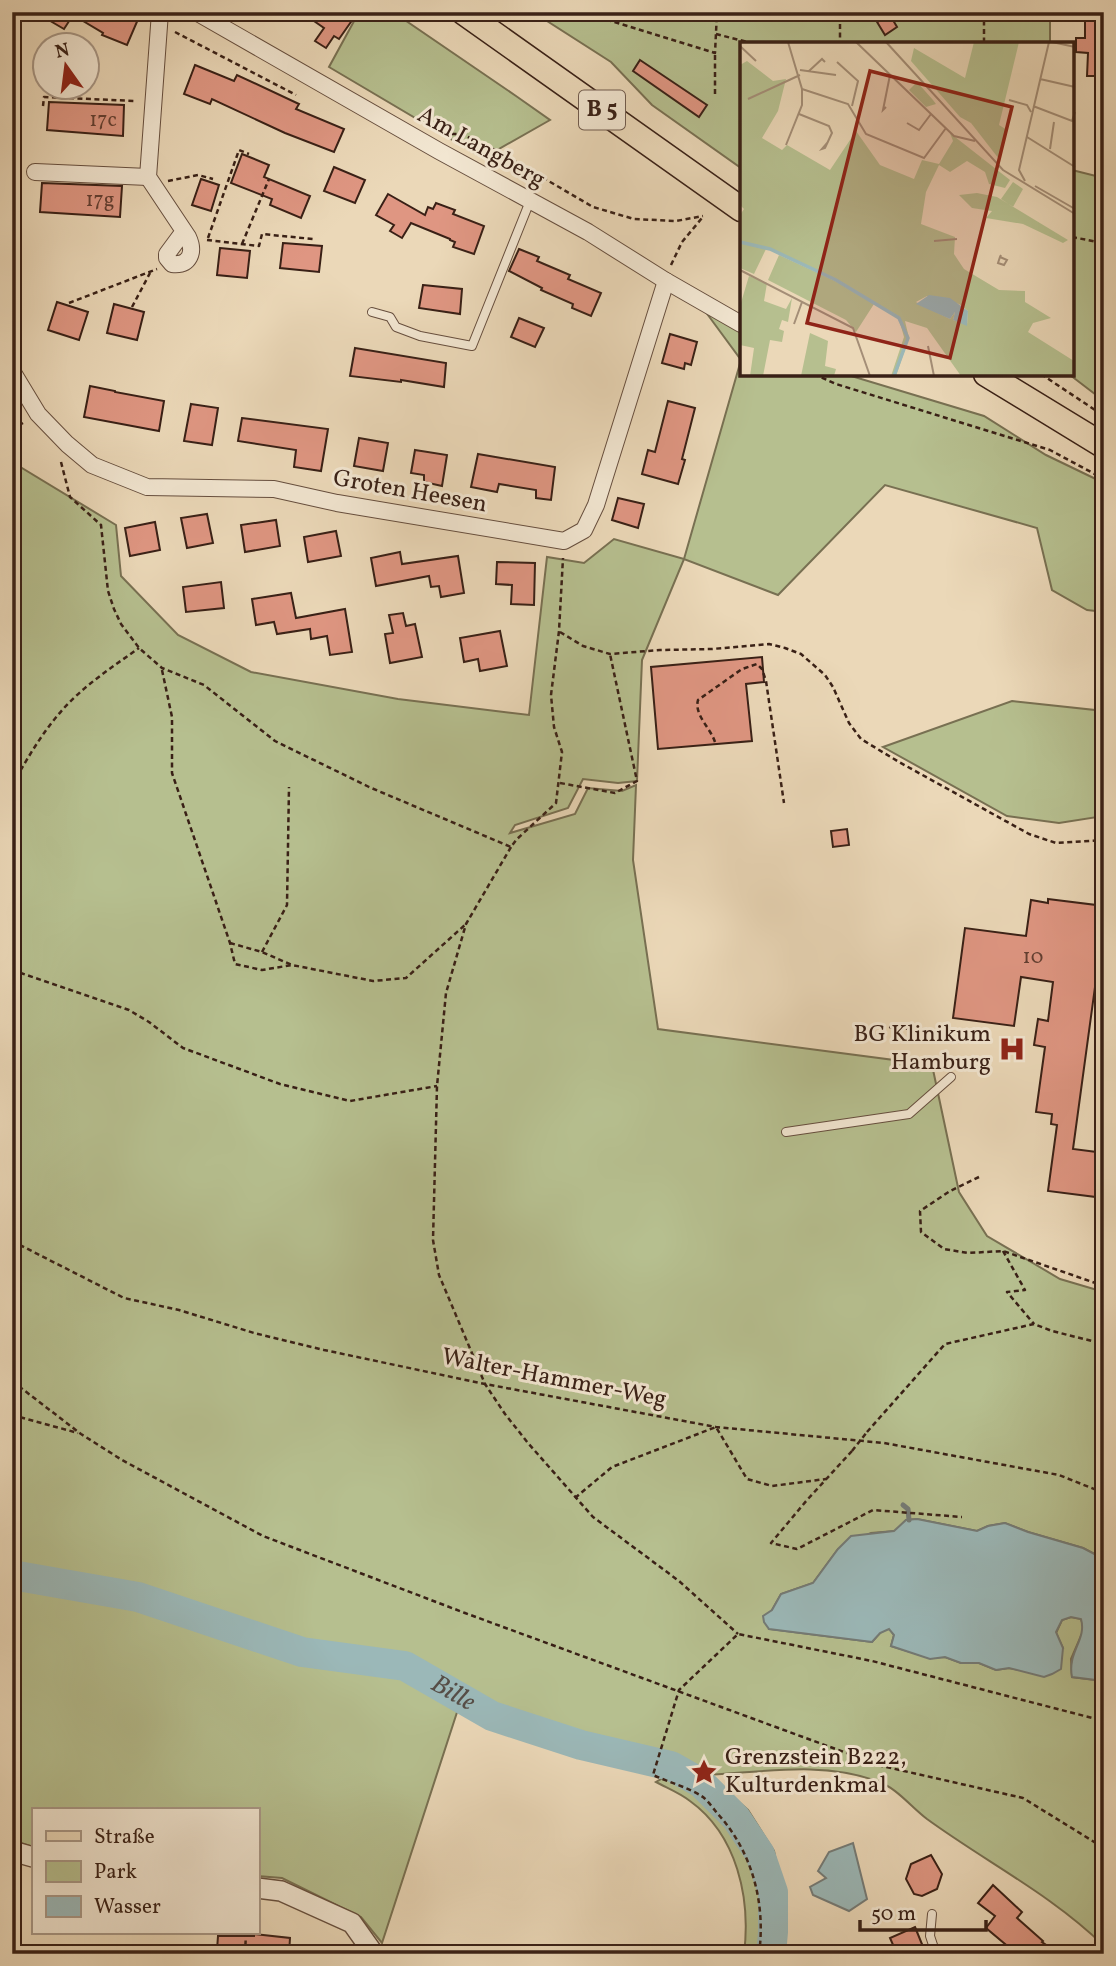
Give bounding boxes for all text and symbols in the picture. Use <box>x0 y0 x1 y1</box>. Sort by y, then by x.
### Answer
north arrow <box>32 32 102 102</box>
text: N <box>53 37 72 66</box>
inset map <box>740 42 1074 376</box>
road number: B 5 <box>579 90 625 130</box>
street label: Am Langberg <box>411 99 551 197</box>
house number: 17c <box>89 106 117 135</box>
house number: 17g <box>85 186 115 215</box>
street label: Groten Heesen <box>330 462 490 522</box>
house number: 10 <box>1023 943 1043 972</box>
place label: BG Klinikum Hamburg <box>854 1018 991 1080</box>
hospital icon: BG Klinikum Hamburg <box>997 1034 1027 1064</box>
street label: Walter-Hammer-Weg <box>439 1341 669 1417</box>
water label: Bille <box>424 1667 482 1721</box>
place label: Grenzstein B222, Kulturdenkmal <box>725 1741 906 1803</box>
place icon: Grenzstein B222, Kulturdenkmal <box>689 1757 719 1787</box>
legend <box>32 1808 259 1934</box>
text: Straße <box>94 1823 155 1852</box>
text: Park <box>94 1858 137 1887</box>
scale bar <box>860 1889 986 1933</box>
text: Wasser <box>94 1893 161 1922</box>
text: 50 m <box>871 1900 916 1929</box>

